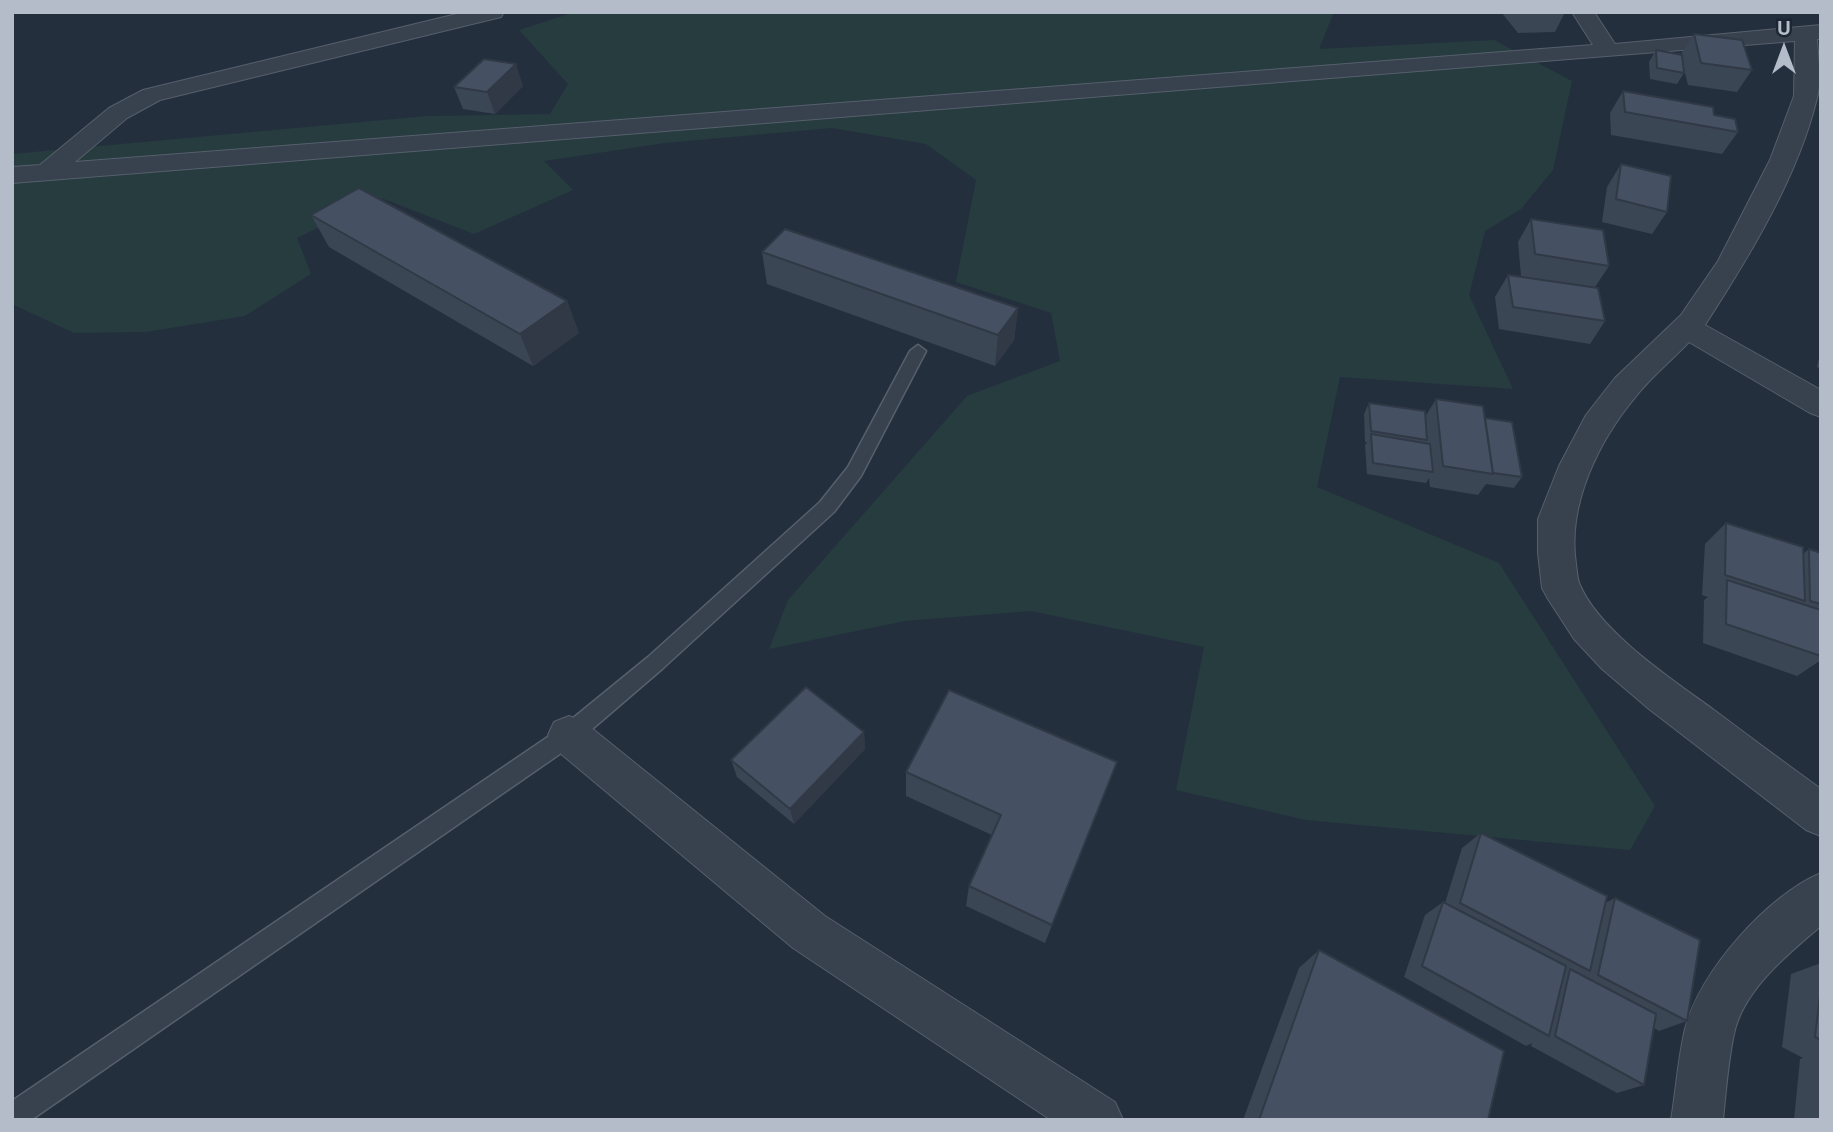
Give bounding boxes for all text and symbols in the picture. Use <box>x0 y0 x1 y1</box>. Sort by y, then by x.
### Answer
north arrow <box>1749 14 1819 84</box>
text: U <box>1777 15 1791 41</box>

